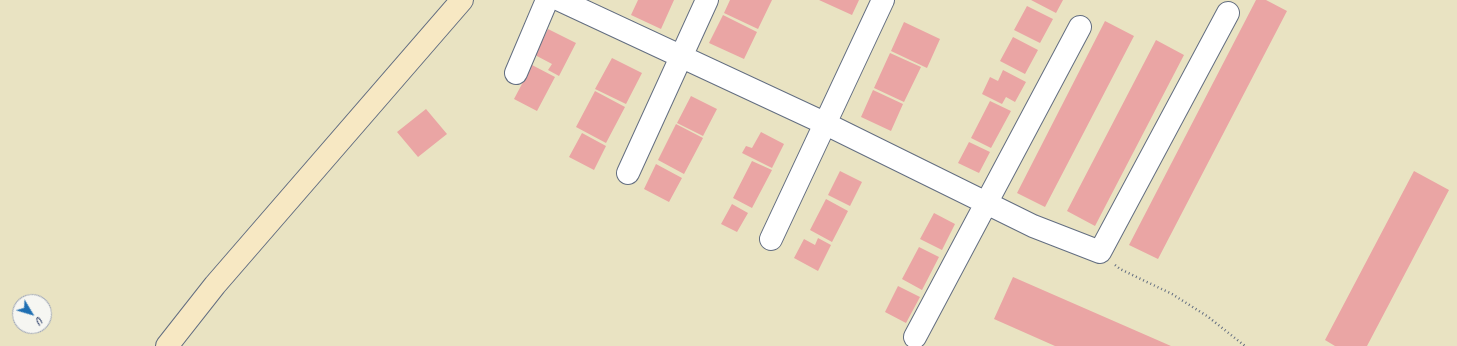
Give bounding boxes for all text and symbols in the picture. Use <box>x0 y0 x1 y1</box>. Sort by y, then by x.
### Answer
north arrow <box>12 294 52 334</box>
text: U <box>34 314 48 327</box>

